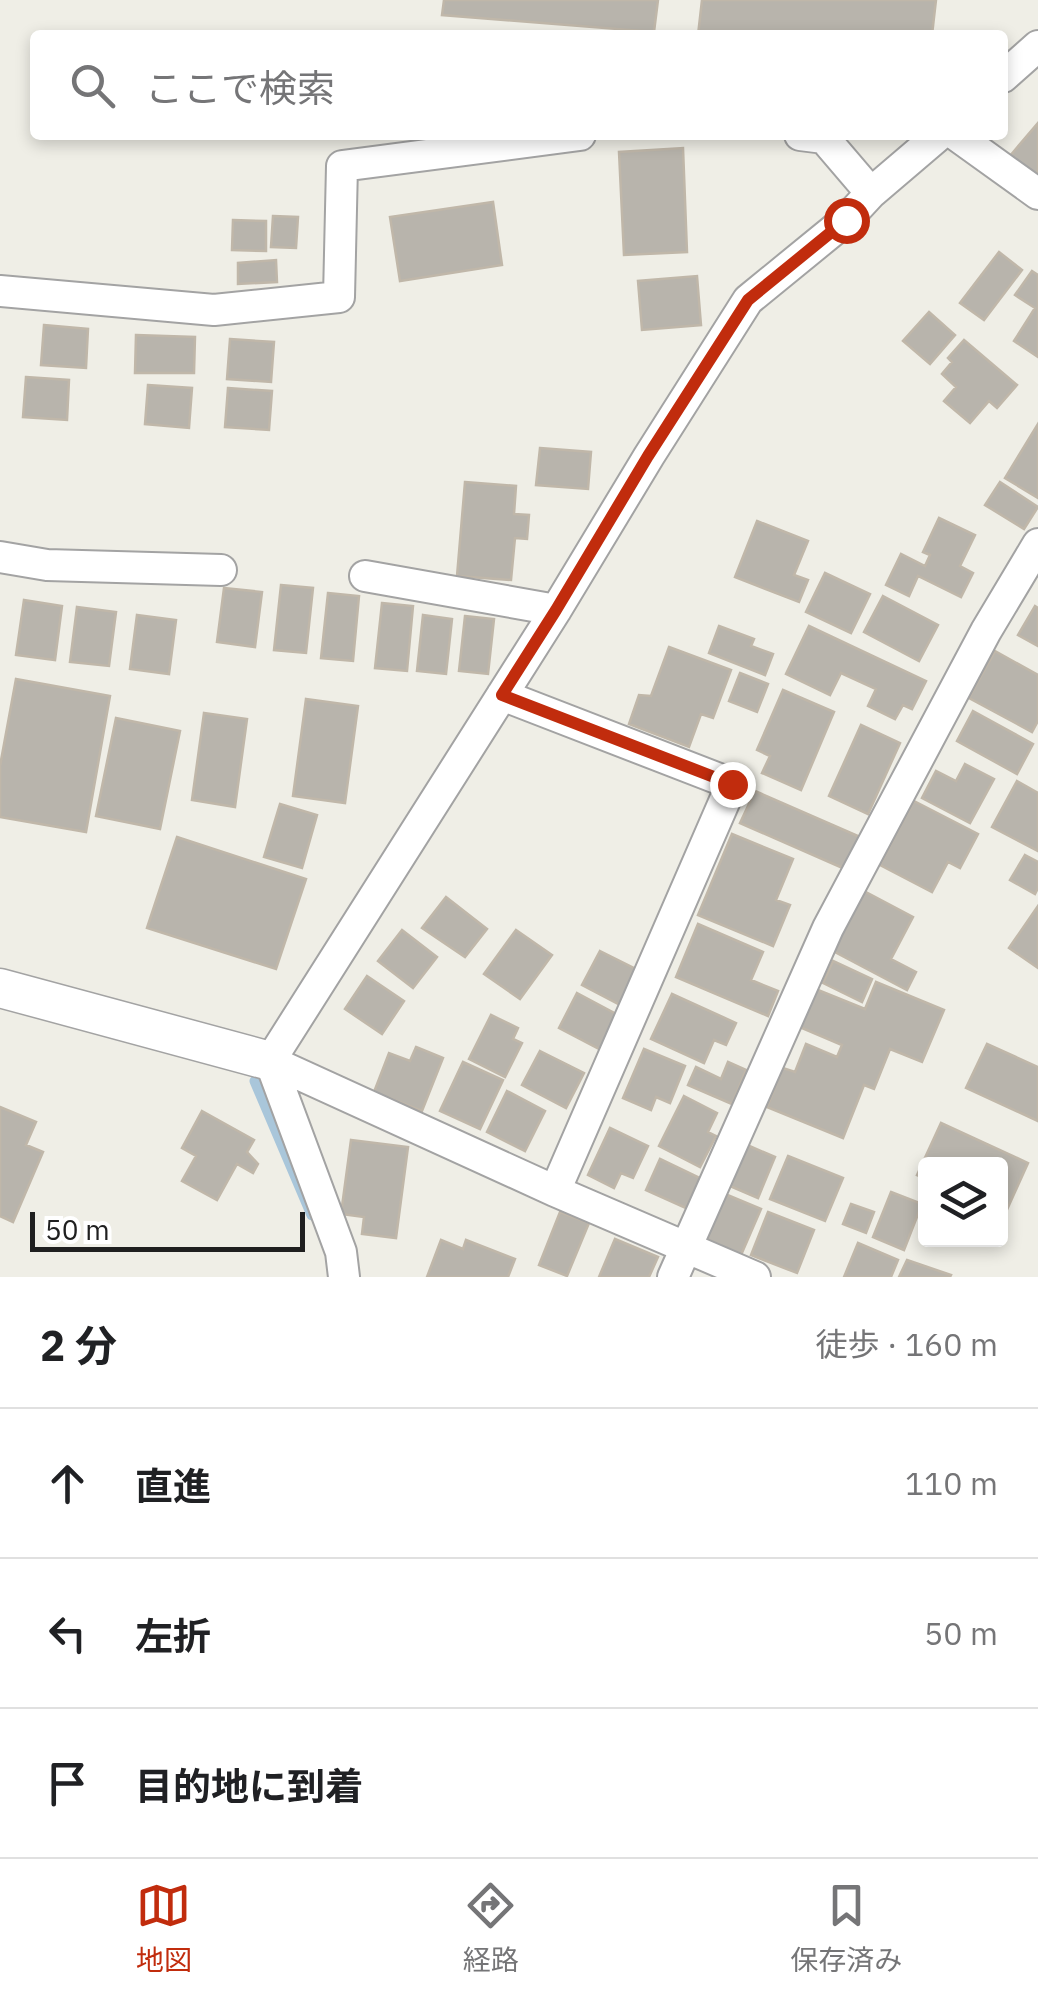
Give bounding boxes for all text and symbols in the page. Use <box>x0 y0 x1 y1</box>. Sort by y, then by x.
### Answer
search box <box>30 30 1008 140</box>
icon: search <box>65 58 120 113</box>
text: ここで検索 <box>145 63 335 112</box>
route start <box>824 198 870 244</box>
route end <box>710 762 756 808</box>
map controls <box>918 1157 1008 1247</box>
button: layers <box>918 1157 1008 1247</box>
scale bar <box>30 1207 305 1252</box>
text: 50 m <box>45 1211 110 1248</box>
text: 2 分 <box>40 1318 117 1373</box>
text: 徒歩 · 160 m <box>815 1323 998 1365</box>
icon: ahead <box>40 1456 95 1511</box>
text: 直進 <box>135 1461 211 1510</box>
text: 110 m <box>905 1462 998 1504</box>
icon: left <box>40 1606 95 1661</box>
text: 左折 <box>135 1611 211 1660</box>
text: 50 m <box>924 1612 998 1654</box>
icon: arrive <box>40 1756 95 1811</box>
text: 目的地に到着 <box>135 1761 363 1810</box>
tab: 地図 <box>136 1878 192 1978</box>
tab: 経路 <box>463 1878 519 1978</box>
tab: 保存済み <box>790 1878 902 1978</box>

